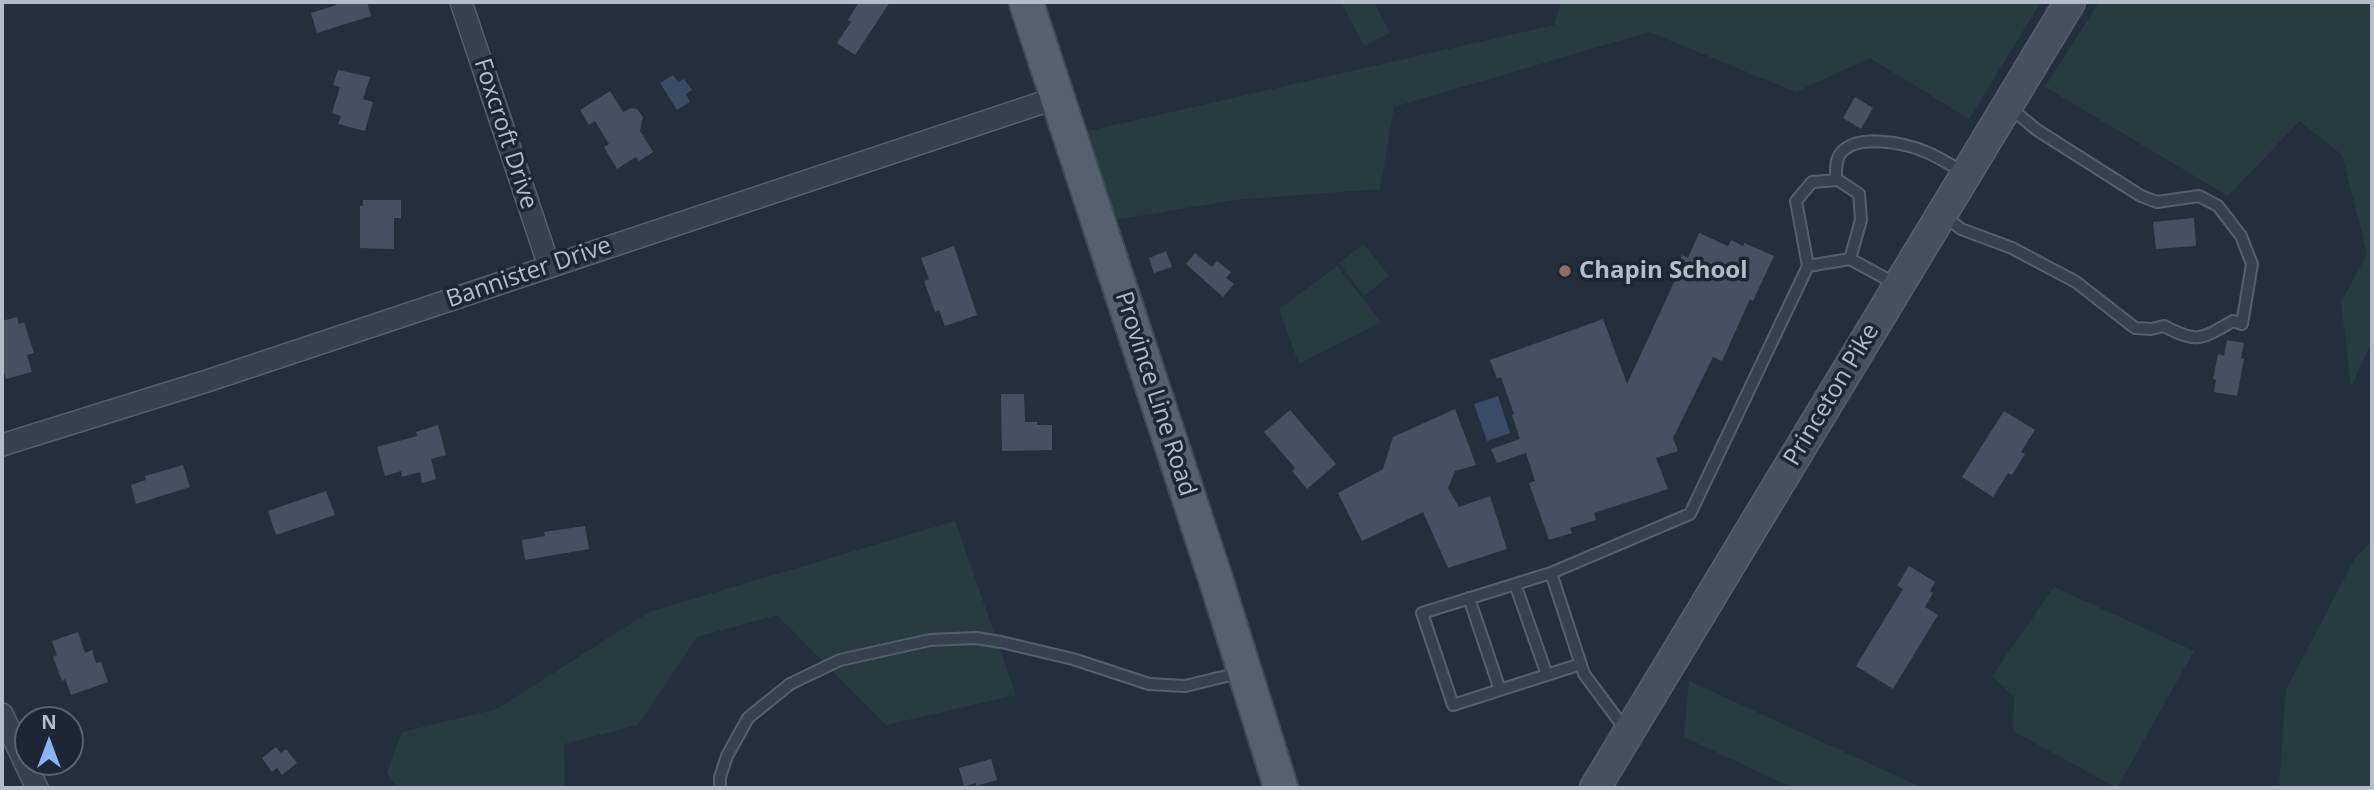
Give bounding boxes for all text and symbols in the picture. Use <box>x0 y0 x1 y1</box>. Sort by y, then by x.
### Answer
street label: Foxcroft Drive <box>467 55 543 213</box>
street label: Bannister Drive <box>443 231 615 315</box>
place label: Chapin School <box>1579 257 1747 285</box>
marker: Chapin School <box>1557 263 1573 279</box>
street label: Province Line Road <box>1108 288 1202 500</box>
street label: Princeton Pike <box>1778 319 1886 471</box>
north arrow <box>14 706 84 776</box>
text: N <box>41 709 57 735</box>

